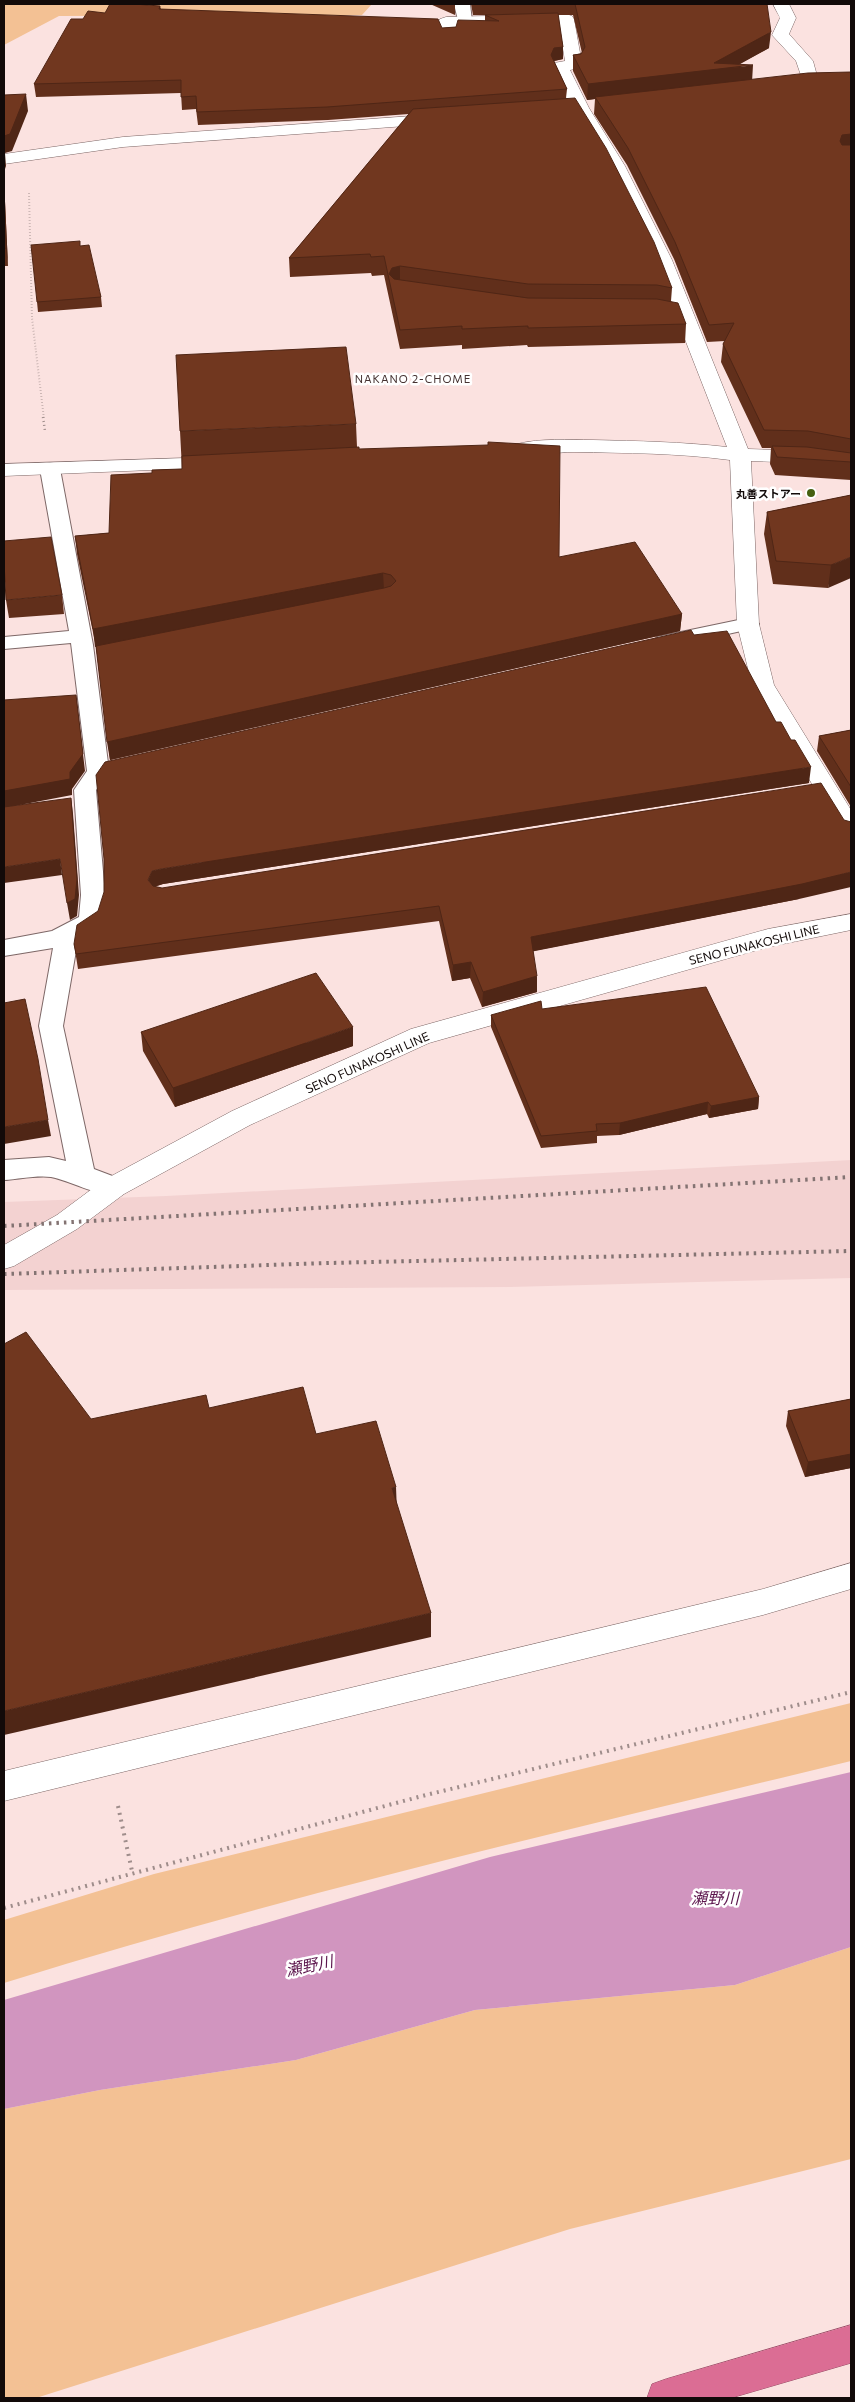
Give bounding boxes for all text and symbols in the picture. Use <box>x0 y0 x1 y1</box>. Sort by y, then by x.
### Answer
district label: NAKANO 2-CHOME <box>355 372 471 385</box>
place label: 丸善ストアー <box>736 487 801 500</box>
marker: 丸善ストアー <box>805 487 817 499</box>
street label: SENO FUNAKOSHI LINE <box>687 921 821 967</box>
street label: SENO FUNAKOSHI LINE <box>303 1028 431 1096</box>
water label: 瀬野川 <box>691 1888 741 1907</box>
water label: 瀬野川 <box>284 1950 336 1979</box>

